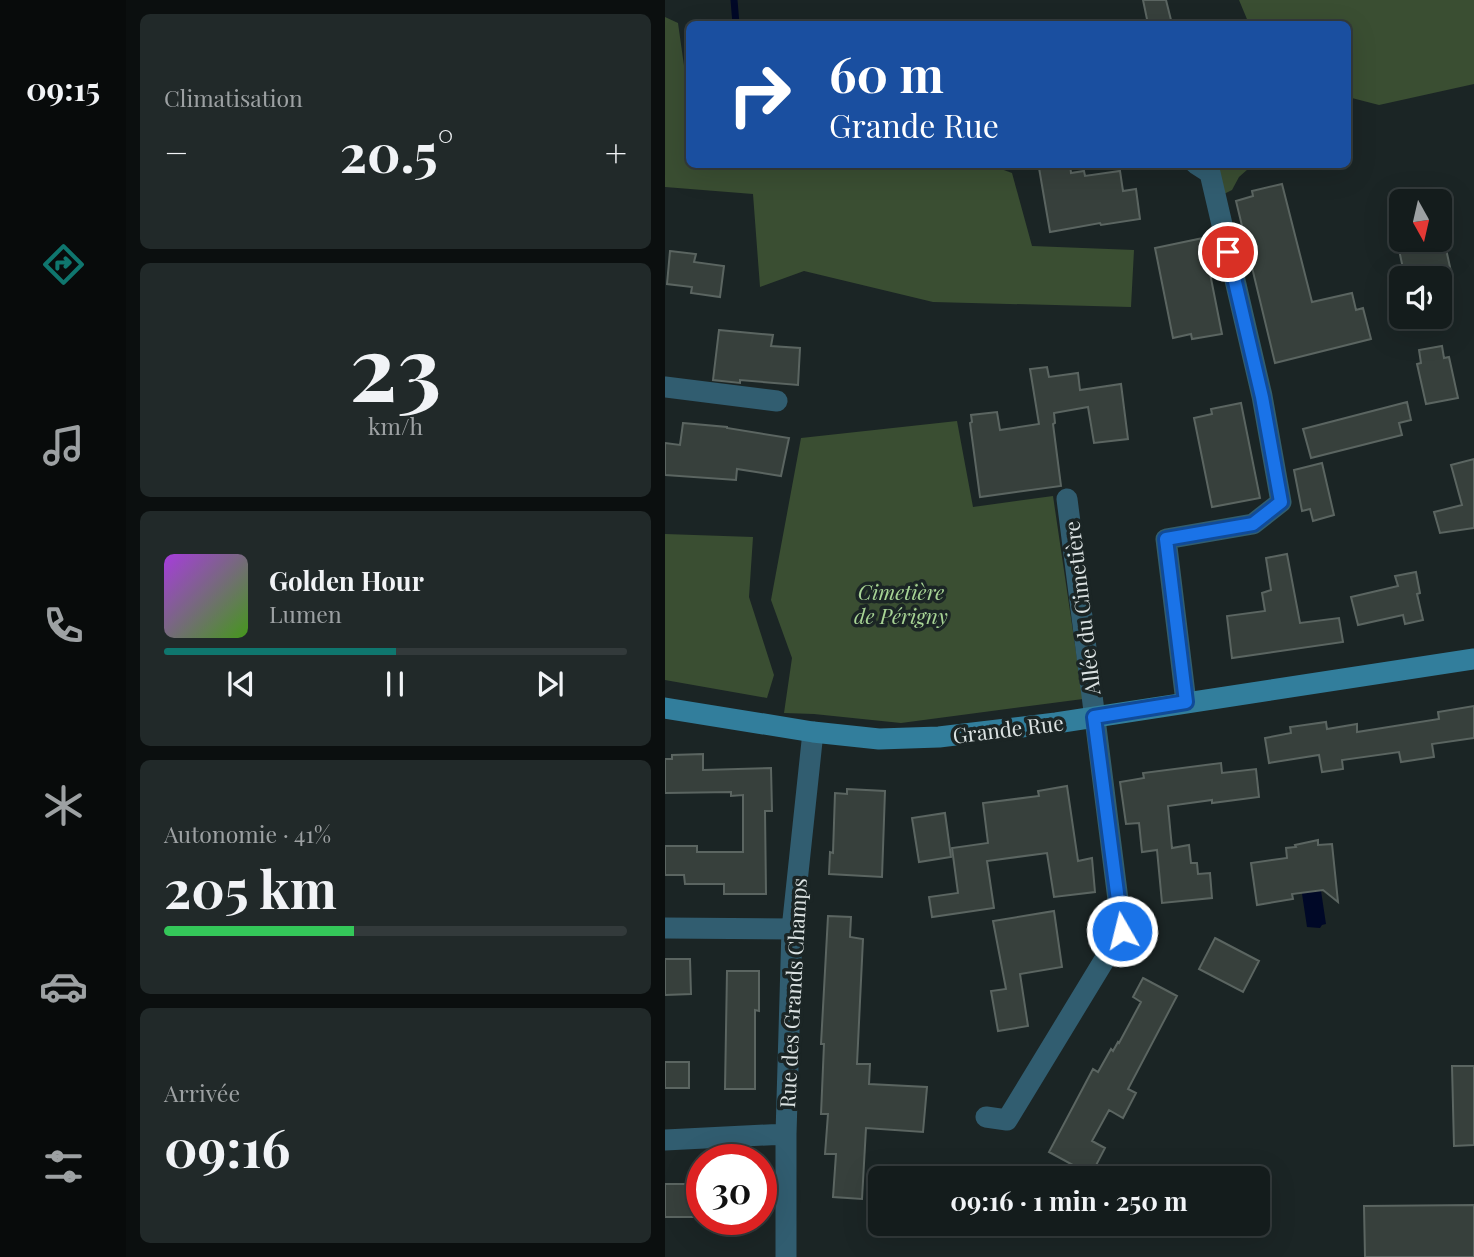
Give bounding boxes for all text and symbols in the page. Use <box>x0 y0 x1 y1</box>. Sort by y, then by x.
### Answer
text: 60 m <box>829 40 944 105</box>
icon: right <box>714 49 805 140</box>
text: 09:15 <box>26 66 100 109</box>
text: Climatisation <box>164 82 303 113</box>
text: Grande Rue <box>829 103 999 146</box>
text: 20.5° <box>340 117 454 186</box>
text: − <box>164 126 189 177</box>
text: + <box>605 126 627 177</box>
north arrow <box>1389 189 1453 252</box>
map controls <box>1389 189 1452 329</box>
pin <box>1198 222 1258 282</box>
icon: arrive <box>1209 233 1247 271</box>
icon: directions <box>39 240 88 289</box>
button: sound <box>1389 266 1452 329</box>
text: 23 <box>349 304 442 425</box>
text: km/h <box>368 410 423 441</box>
icon: music <box>39 421 88 470</box>
street label: Allée du Cimetière <box>1056 520 1106 697</box>
text: Golden Hour <box>269 563 424 598</box>
park label: Cimetière de Périgny <box>854 577 948 629</box>
text: Lumen <box>269 598 342 629</box>
icon: phone <box>39 601 88 650</box>
icon: previous <box>222 665 260 703</box>
icon: pause <box>376 665 414 703</box>
icon: next <box>531 665 569 703</box>
street label: Grande Rue <box>951 707 1065 749</box>
icon: climate <box>39 781 88 830</box>
text: Autonomie · 41% <box>164 818 331 849</box>
text: 205 km <box>164 853 337 922</box>
street label: Rue des Grands Champs <box>772 877 812 1109</box>
position arrow <box>1085 894 1159 968</box>
icon: car <box>39 962 88 1011</box>
text: Arrivée <box>164 1077 240 1108</box>
text: 09:16 <box>164 1112 290 1181</box>
icon: filters <box>39 1142 88 1191</box>
speed limit sign: 30 <box>686 1144 777 1235</box>
text: 09:16 · 1 min · 250 m <box>950 1183 1188 1218</box>

